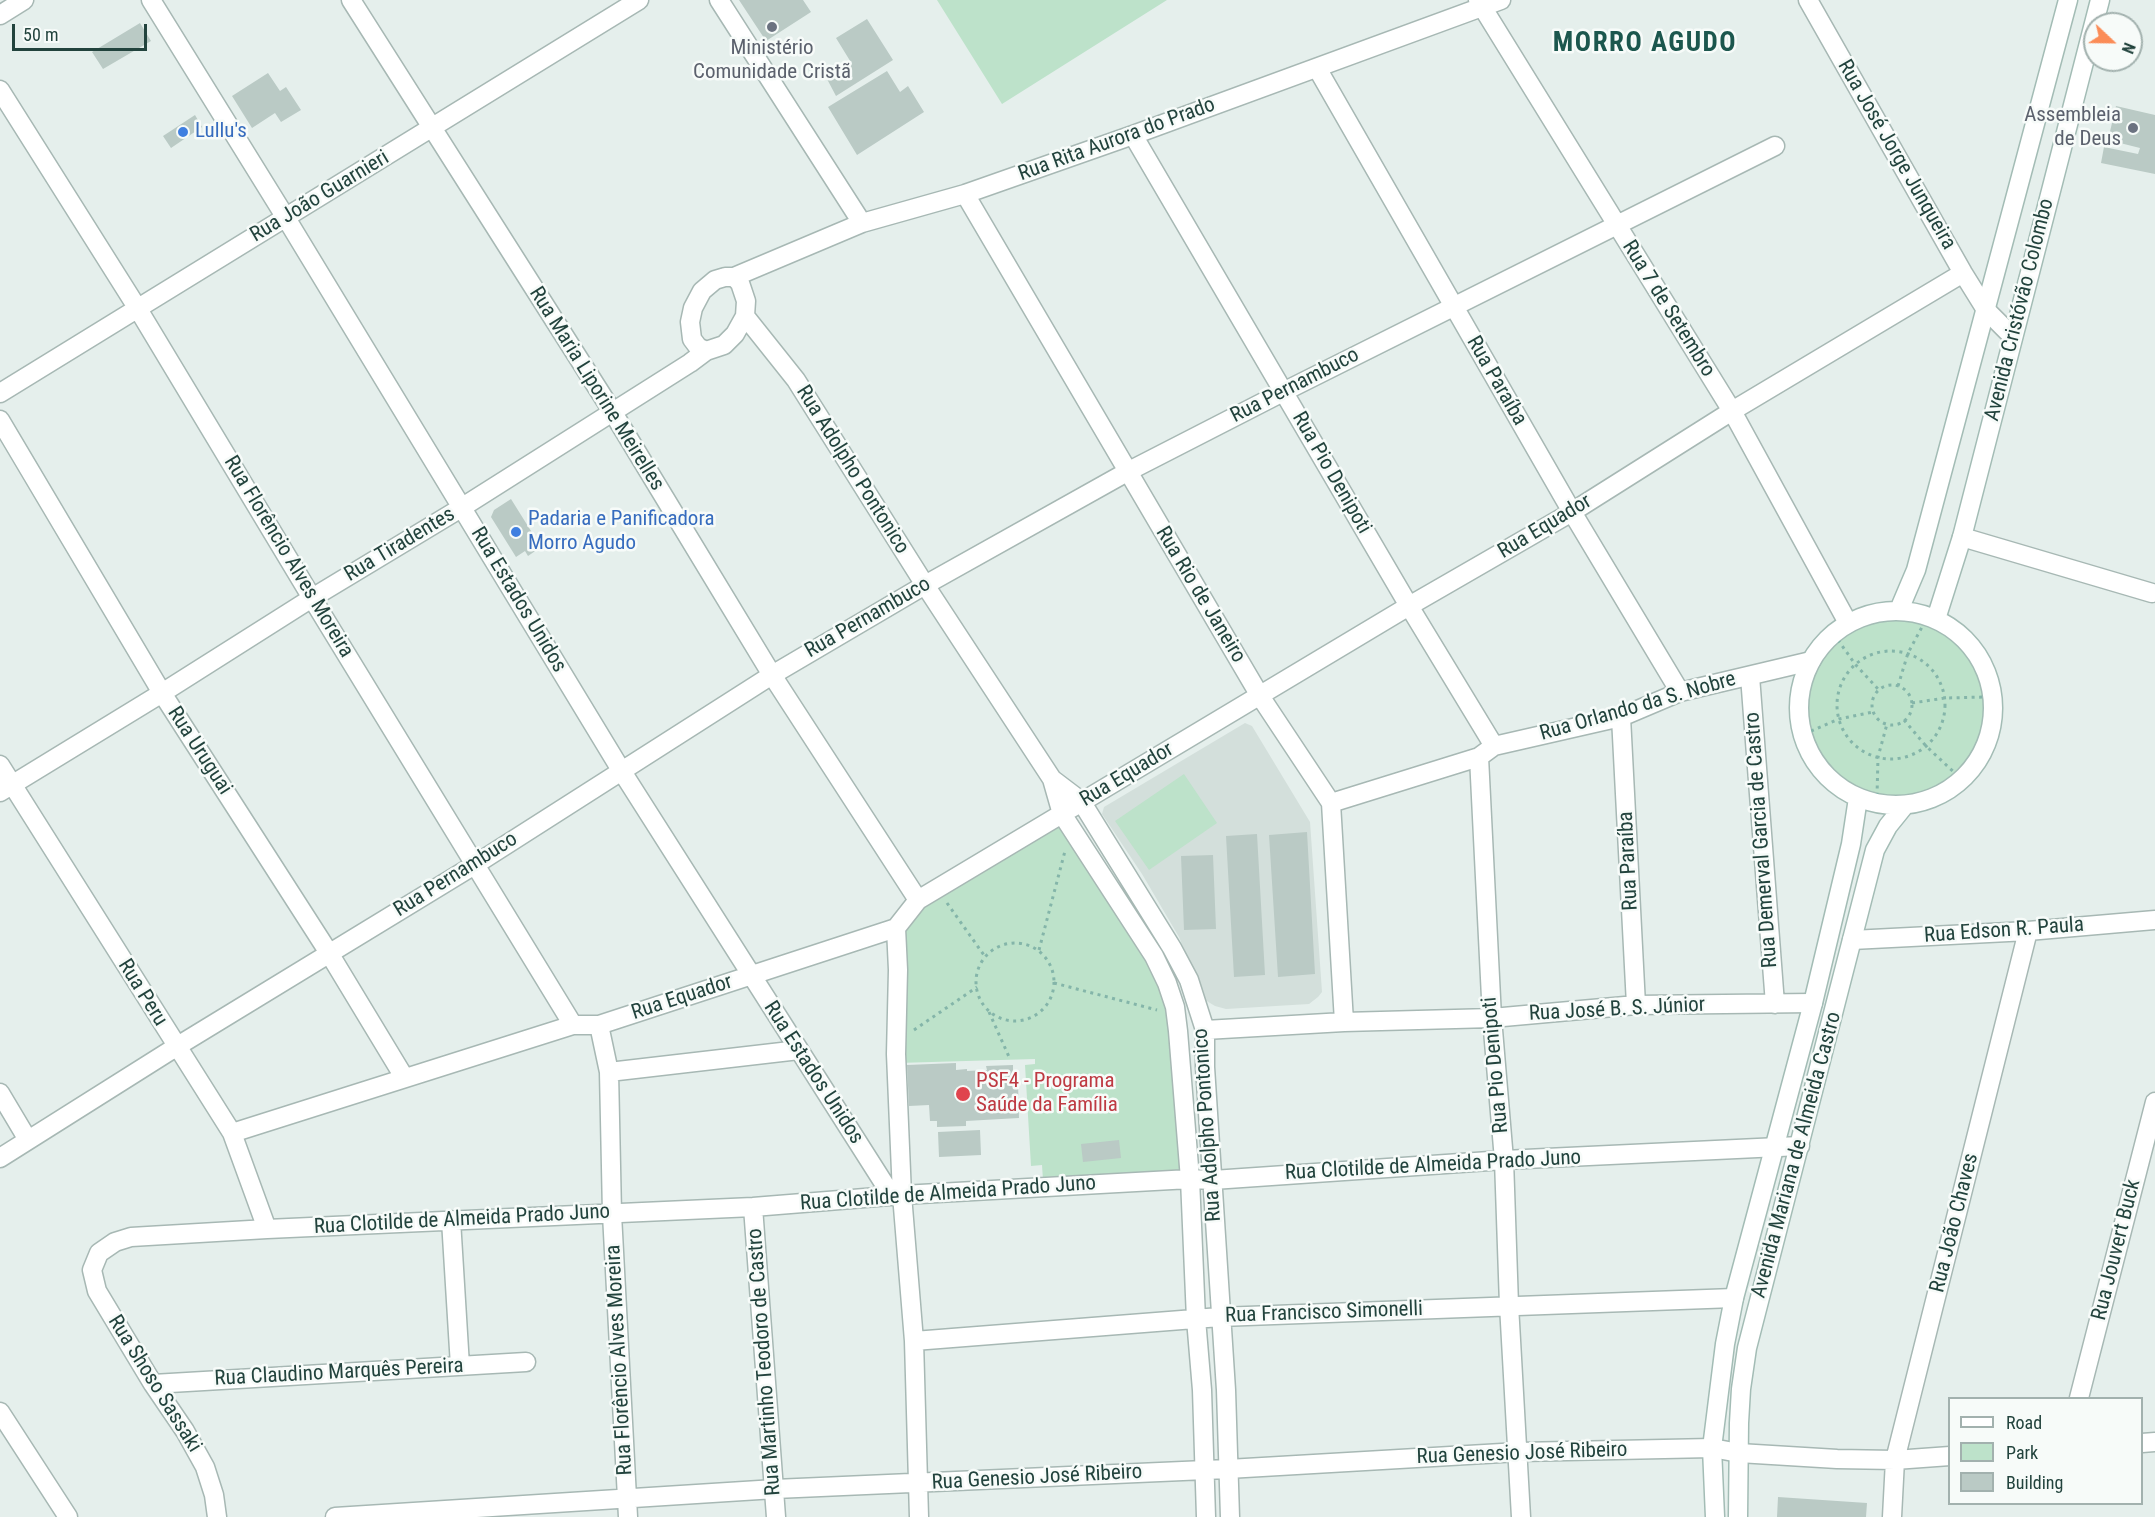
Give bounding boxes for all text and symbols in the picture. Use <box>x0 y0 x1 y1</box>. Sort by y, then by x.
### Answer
scale bar <box>15 12 150 50</box>
north arrow <box>2083 12 2143 72</box>
marker: Ministério Comunidade Cristã <box>765 20 779 34</box>
text: 50 m <box>23 24 58 45</box>
district label: MORRO AGUDO <box>1553 28 1737 60</box>
place label: Ministério Comunidade Cristã <box>693 36 851 86</box>
text: N <box>2118 40 2139 56</box>
street label: Rua José Jorge Junqueira <box>1831 56 1961 254</box>
street label: Rua Rita Aurora do Prado <box>1015 93 1219 187</box>
place label: Assembleia de Deus <box>2024 103 2121 153</box>
place label: Lullu's <box>195 119 247 145</box>
marker: Assembleia de Deus <box>2126 121 2140 135</box>
marker: Lullu's <box>176 125 190 139</box>
street label: Rua João Guarnieri <box>246 146 394 248</box>
street label: Avenida Cristóvão Colombo <box>1980 196 2060 424</box>
street label: Rua 7 de Setembro <box>1616 236 1720 382</box>
street label: Rua Maria Liporine Meirelles <box>523 282 669 496</box>
street label: Rua Paraíba <box>1460 332 1532 430</box>
street label: Rua Pernambuco <box>1227 343 1363 429</box>
street label: Rua Adolpho Pontonico <box>790 381 914 559</box>
street label: Rua Pio Denipoti <box>1286 407 1376 539</box>
street label: Rua Florêncio Alves Moreira <box>218 451 358 663</box>
street label: Rua Equador <box>1494 489 1596 565</box>
street label: Rua Tiradentes <box>340 502 460 588</box>
place label: Padaria e Panificadora Morro Agudo <box>528 507 714 557</box>
street label: Rua Rio de Janeiro <box>1149 522 1251 668</box>
street label: Rua Estados Unidos <box>465 523 571 677</box>
marker: Padaria e Panificadora Morro Agudo <box>509 525 523 539</box>
street label: Rua Pernambuco <box>801 572 935 664</box>
street label: Rua Orlando da S. Nobre <box>1537 667 1739 747</box>
street label: Rua Uruguai <box>161 702 237 800</box>
street label: Rua Demerval Garcia de Castro <box>1740 711 1784 969</box>
street label: Rua Equador <box>1076 737 1178 813</box>
street label: Rua Paraíba <box>1614 811 1644 911</box>
street label: Rua Pernambuco <box>390 827 522 923</box>
street label: Rua Edson R. Paula <box>1923 913 2085 949</box>
street label: Rua Peru <box>112 955 172 1031</box>
street label: Rua Equador <box>628 970 736 1026</box>
street label: Rua José B. S. Júnior <box>1528 993 1706 1027</box>
street label: Rua Pio Denipoti <box>1477 996 1515 1134</box>
street label: Rua Estados Unidos <box>757 997 869 1149</box>
street label: Avenida Mariana de Almeida Castro <box>1747 1009 1847 1301</box>
street label: Rua Adolpho Pontonico <box>1189 1027 1227 1223</box>
place label: PSF4 - Programa Saúde da Família <box>976 1069 1118 1119</box>
marker: PSF4 - Programa Saúde da Família <box>954 1085 972 1103</box>
street label: Rua Clotilde de Almeida Prado Juno <box>1284 1146 1582 1186</box>
street label: Rua João Chaves <box>1926 1151 1984 1295</box>
street label: Rua Clotilde de Almeida Prado Juno <box>799 1171 1097 1217</box>
street label: Rua Jouvert Buck <box>2087 1177 2147 1323</box>
street label: Rua Clotilde de Almeida Prado Juno <box>313 1200 611 1240</box>
street label: Rua Martinho Teodoro de Castro <box>743 1227 787 1497</box>
street label: Rua Florêncio Alves Moreira <box>601 1244 639 1476</box>
street label: Rua Francisco Simonelli <box>1225 1297 1423 1329</box>
street label: Rua Shoso Sassaki <box>102 1311 206 1457</box>
street label: Rua Claudino Marquês Pereira <box>214 1354 464 1392</box>
legend <box>1948 1397 2143 1505</box>
text: Road <box>2006 1412 2042 1433</box>
street label: Rua Genesio José Ribeiro <box>1416 1438 1628 1470</box>
text: Park <box>2006 1442 2038 1463</box>
street label: Rua Genesio José Ribeiro <box>931 1460 1143 1496</box>
text: Building <box>2006 1472 2063 1493</box>

